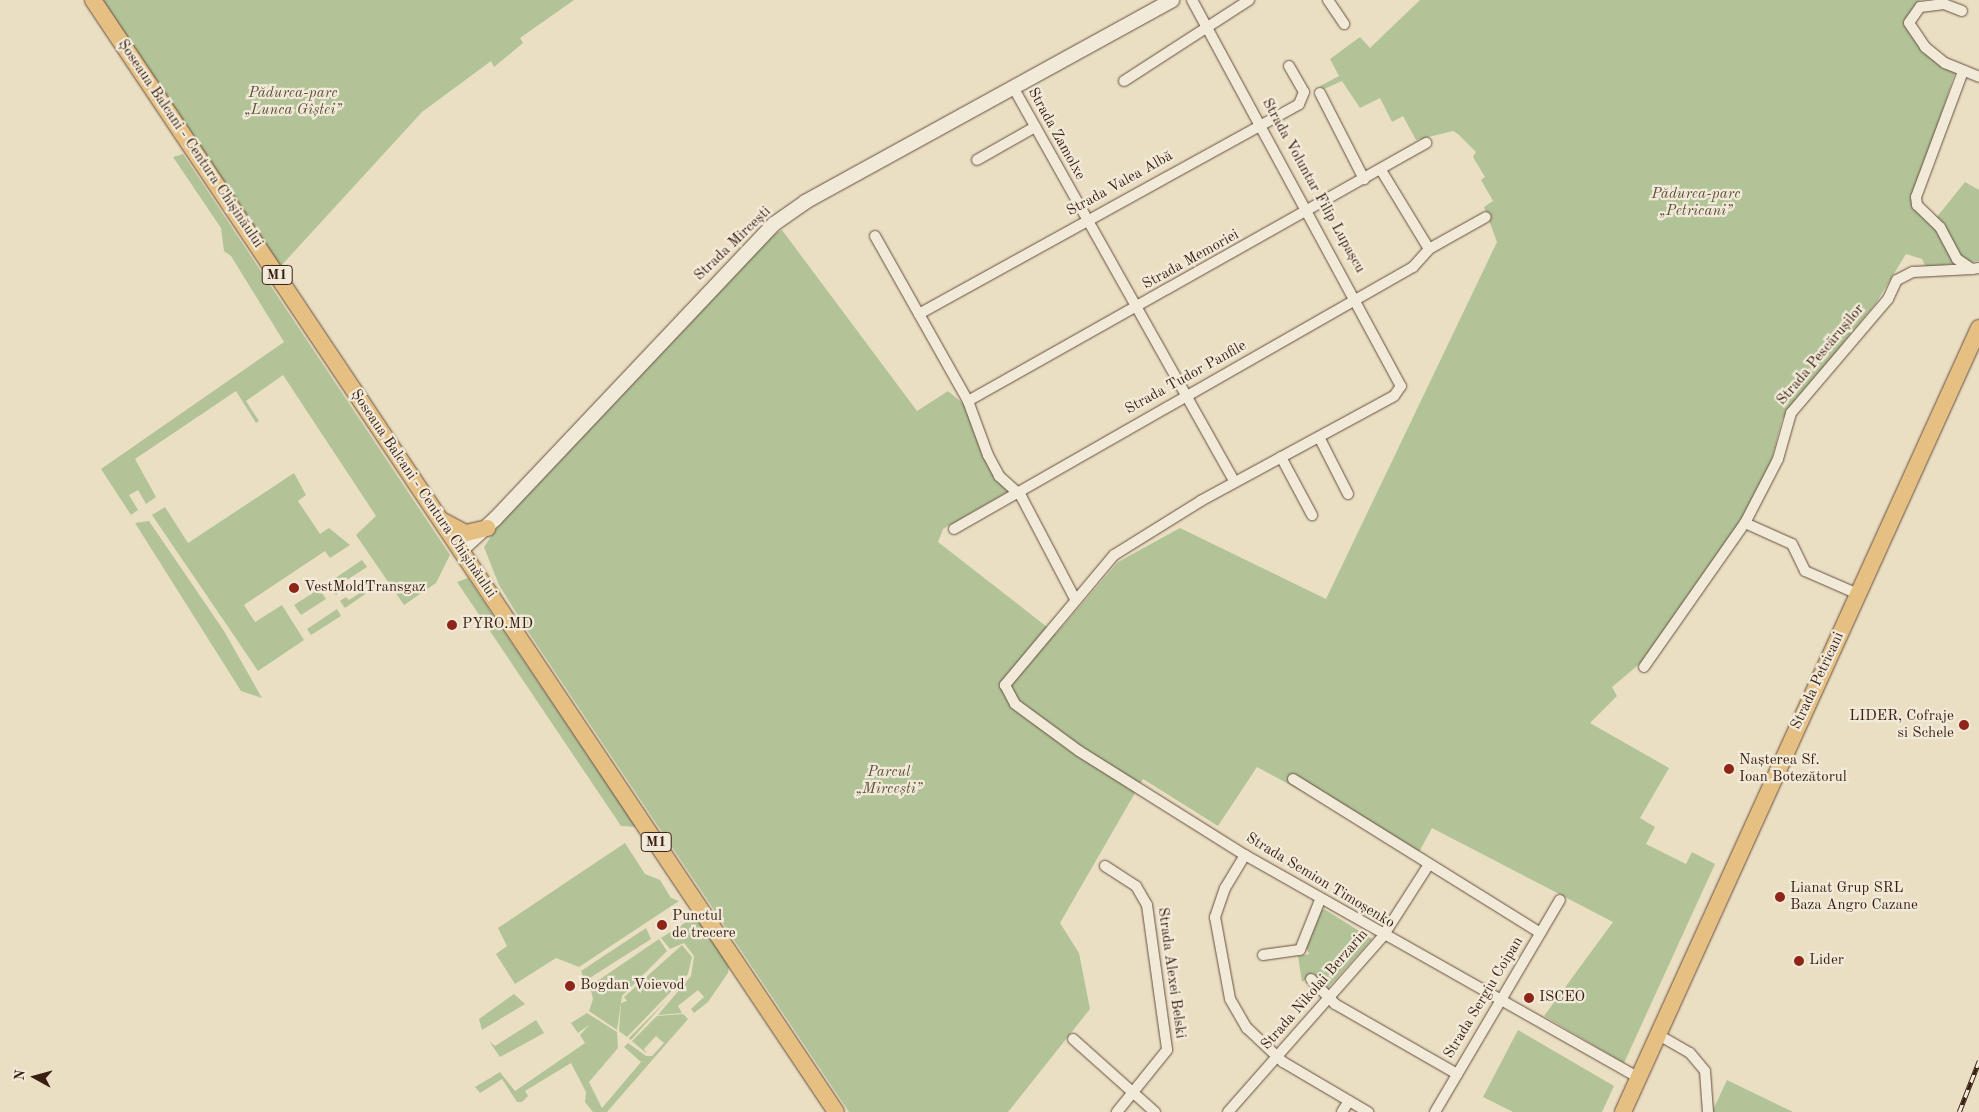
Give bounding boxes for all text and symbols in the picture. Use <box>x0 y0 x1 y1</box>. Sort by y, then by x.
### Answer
street label: Șoseaua Balcani - Centura Chișinăului <box>113 36 267 252</box>
park label: Pădurea-parc „Lunca Gîștei” <box>244 84 342 119</box>
street label: Strada Zamolxe <box>1023 85 1089 183</box>
street label: Strada Voluntar Filip Lupașcu <box>1257 96 1369 276</box>
street label: Strada Valea Albă <box>1064 147 1176 221</box>
park label: Pădurea-parc „Petricani” <box>1651 185 1741 220</box>
street label: Strada Mircești <box>691 203 775 285</box>
street label: Strada Memoriei <box>1140 226 1242 294</box>
road number: M1 <box>261 264 293 286</box>
street label: Strada Pescărușilor <box>1773 301 1869 409</box>
street label: Strada Tudor Panfile <box>1122 337 1250 419</box>
street label: Șoseaua Balcani - Centura Chișinăului <box>346 386 500 602</box>
place label: VestMoldTransgaz <box>304 579 426 597</box>
marker: VestMoldTransgaz <box>288 582 300 594</box>
place label: PYRO.MD <box>462 616 533 634</box>
marker: PYRO.MD <box>446 619 458 631</box>
street label: Strada Petricani <box>1788 629 1848 733</box>
place label: LIDER, Cofraje si Schele <box>1849 707 1954 742</box>
marker: LIDER, Cofraje si Schele <box>1958 719 1970 731</box>
place label: Nașterea Sf. Ioan Botezătorul <box>1739 751 1847 786</box>
park label: Parcul „Mircești” <box>856 763 922 798</box>
marker: Nașterea Sf. Ioan Botezătorul <box>1723 763 1735 775</box>
street label: Strada Semion Timoșenko <box>1242 829 1398 933</box>
road number: M1 <box>640 830 672 854</box>
place label: Lianat Grup SRL Baza Angro Cazane <box>1790 879 1918 914</box>
marker: Lianat Grup SRL Baza Angro Cazane <box>1774 891 1786 903</box>
street label: Strada Alexei Belski <box>1153 906 1189 1040</box>
place label: Punctul de trecere <box>672 907 736 942</box>
marker: Punctul de trecere <box>656 919 668 931</box>
street label: Strada Nikolai Berzarin <box>1258 926 1372 1054</box>
street label: Strada Sergiu Coipan <box>1440 934 1528 1062</box>
place label: Lider <box>1809 952 1844 970</box>
marker: Lider <box>1793 955 1805 967</box>
place label: Bogdan Voievod <box>580 977 684 995</box>
marker: Bogdan Voievod <box>564 980 576 992</box>
place label: ISCEO <box>1539 989 1585 1007</box>
marker: ISCEO <box>1523 992 1535 1004</box>
north arrow <box>10 1052 60 1102</box>
text: N <box>13 1069 28 1081</box>

